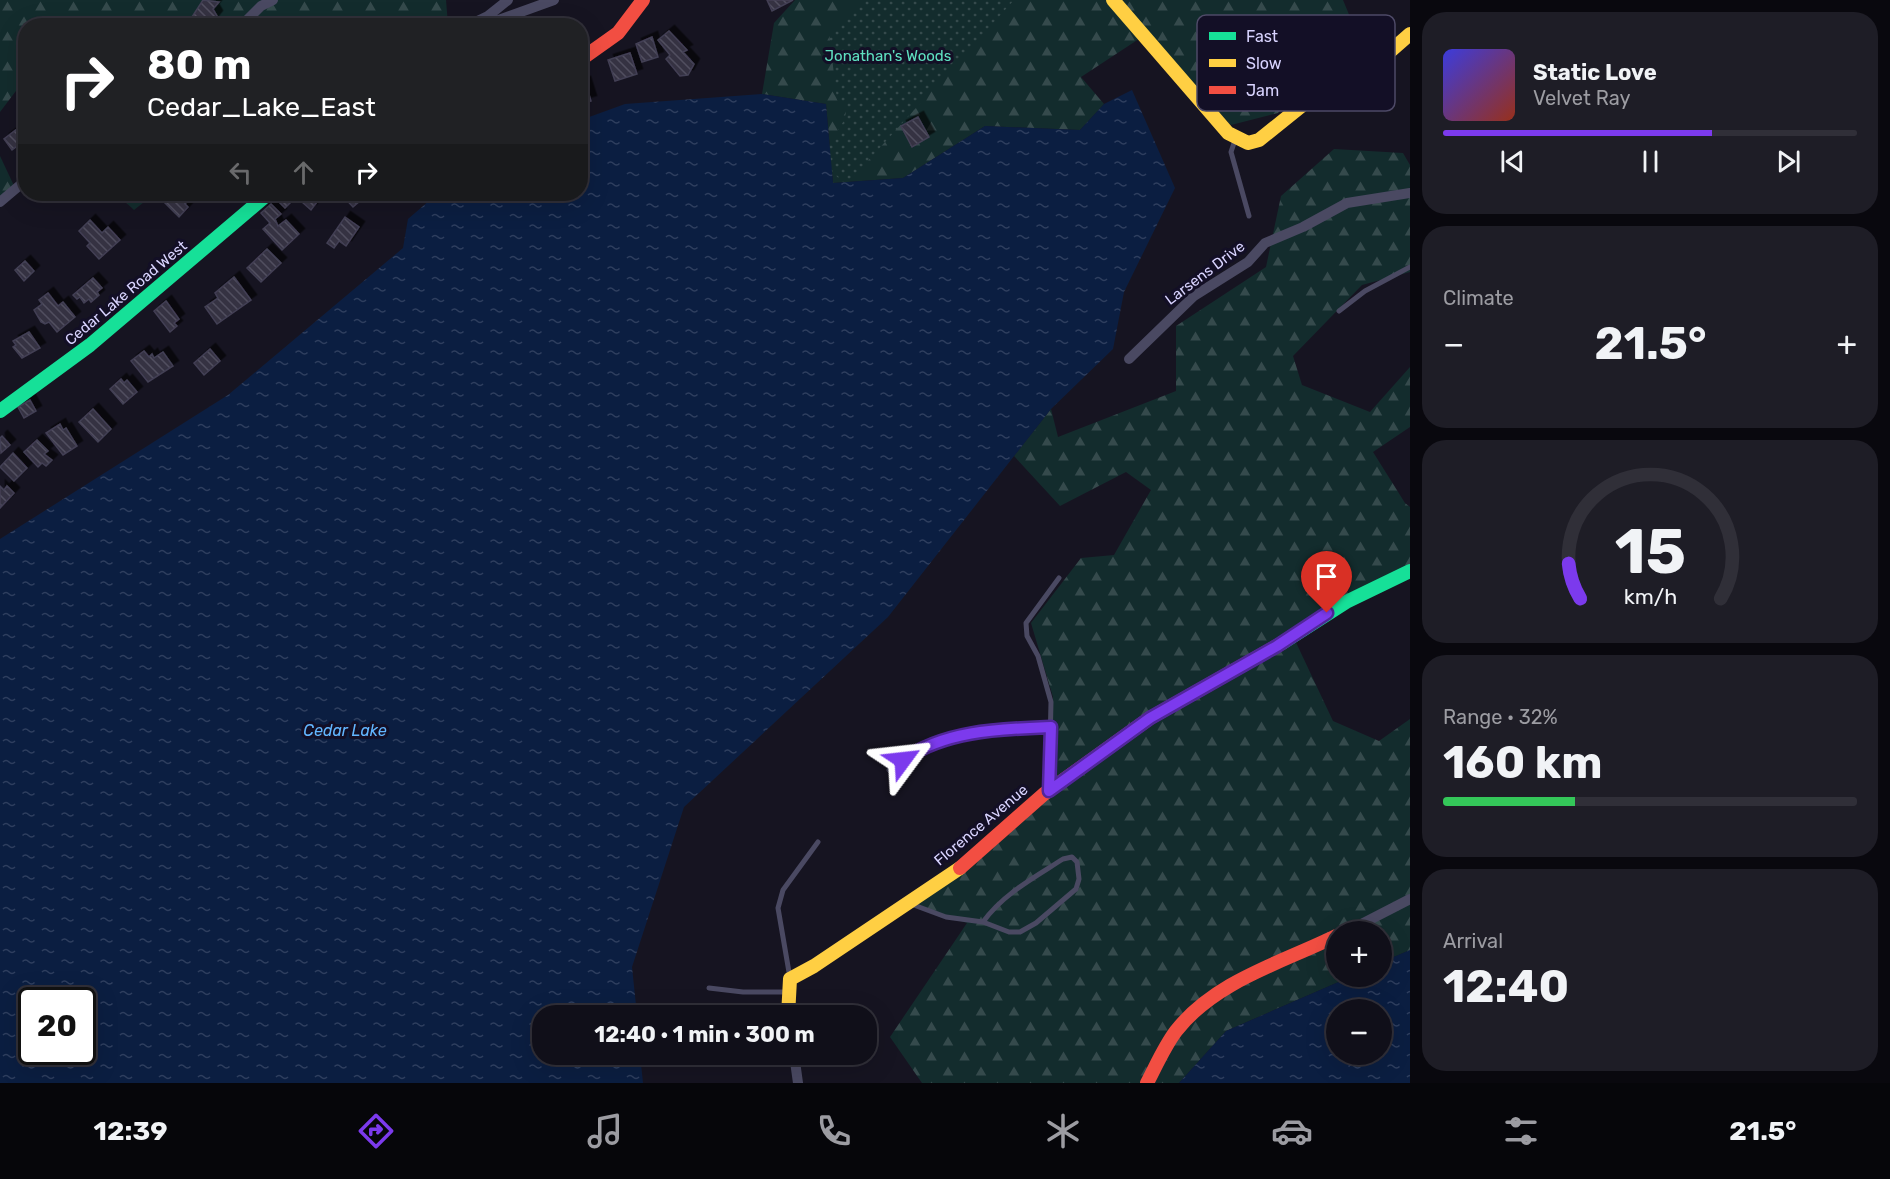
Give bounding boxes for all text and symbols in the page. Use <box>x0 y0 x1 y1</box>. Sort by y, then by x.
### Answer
legend <box>1197 15 1395 111</box>
text: Fast <box>1246 27 1278 46</box>
text: 80 m <box>147 40 251 90</box>
icon: right <box>48 42 126 120</box>
park label: Jonathan's Woods <box>825 47 952 65</box>
text: Slow <box>1246 54 1282 73</box>
text: Static Love <box>1533 59 1657 86</box>
text: Jam <box>1246 81 1279 100</box>
text: Velvet Ray <box>1533 86 1631 110</box>
text: Cedar_Lake_East <box>147 91 376 123</box>
icon: previous <box>1496 145 1529 178</box>
icon: pause <box>1634 145 1667 178</box>
icon: next <box>1772 145 1805 178</box>
icon: left <box>224 156 257 189</box>
icon: ahead <box>287 156 320 189</box>
icon: right <box>350 156 383 189</box>
street label: Cedar Lake Road West <box>61 237 191 349</box>
street label: Larsens Drive <box>1162 237 1248 309</box>
text: Climate <box>1443 286 1514 310</box>
text: 21.5° <box>1594 317 1706 370</box>
text: − <box>1443 324 1464 363</box>
text: + <box>1836 324 1857 363</box>
text: 15 <box>1614 515 1686 589</box>
pin <box>1301 551 1352 613</box>
icon: arrive <box>1310 560 1343 593</box>
text: km/h <box>1623 584 1677 609</box>
text: Range · 32% <box>1443 705 1558 729</box>
water label: Cedar Lake <box>303 721 387 740</box>
position arrow <box>871 728 935 792</box>
text: 160 km <box>1443 736 1602 789</box>
street label: Florence Avenue <box>931 781 1031 869</box>
map controls <box>1326 921 1392 1065</box>
button: + <box>1326 921 1392 987</box>
text: Arrival <box>1443 929 1503 953</box>
text: 12:40 <box>1443 960 1569 1013</box>
speed limit sign: 20 <box>18 987 96 1065</box>
button: − <box>1326 999 1392 1065</box>
text: 12:40 · 1 min · 300 m <box>594 1021 815 1048</box>
icon: directions <box>355 1110 397 1152</box>
icon: music <box>584 1110 626 1152</box>
icon: phone <box>813 1110 855 1152</box>
icon: climate <box>1042 1110 1084 1152</box>
icon: car <box>1271 1110 1313 1152</box>
icon: filters <box>1500 1110 1542 1152</box>
text: 12:39 <box>94 1115 168 1147</box>
text: 21.5° <box>1729 1115 1796 1147</box>

